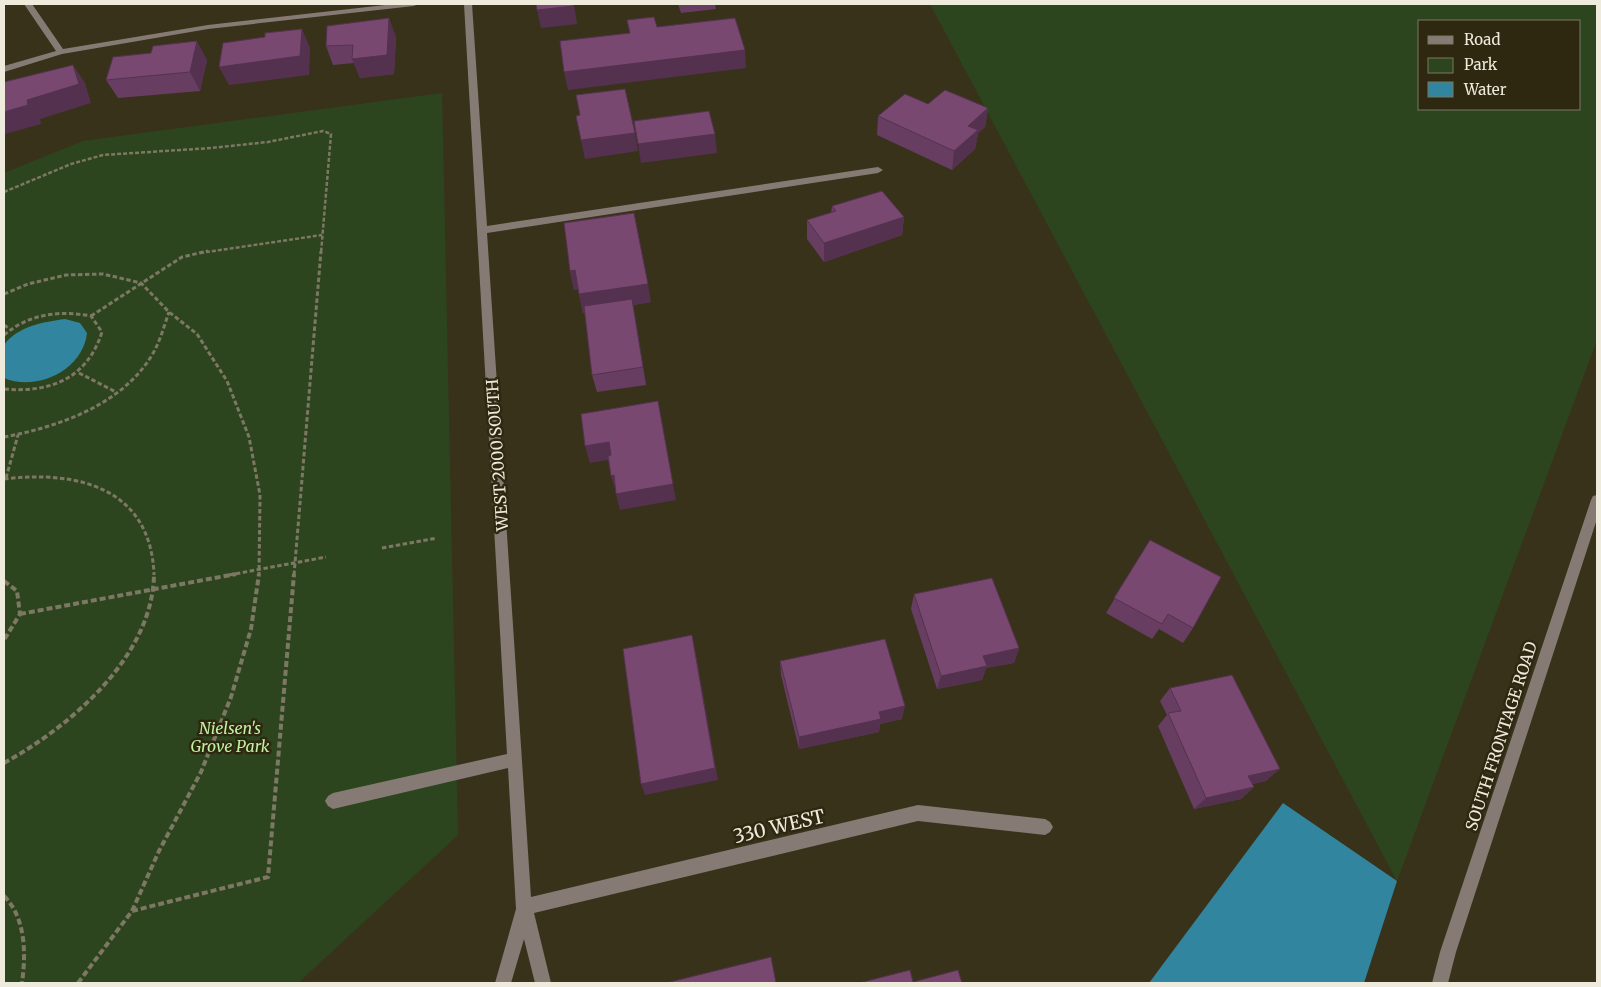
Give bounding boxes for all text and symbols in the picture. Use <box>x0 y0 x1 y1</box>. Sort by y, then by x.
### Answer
legend <box>1418 20 1581 110</box>
text: Road <box>1464 30 1500 49</box>
text: Park <box>1464 55 1498 74</box>
text: Water <box>1463 80 1507 99</box>
street label: WEST 2000 SOUTH <box>482 378 512 533</box>
street label: SOUTH FRONTAGE ROAD <box>1461 639 1541 833</box>
park label: Nielsen's Grove Park <box>190 718 270 756</box>
street label: 330 WEST <box>731 804 827 848</box>

